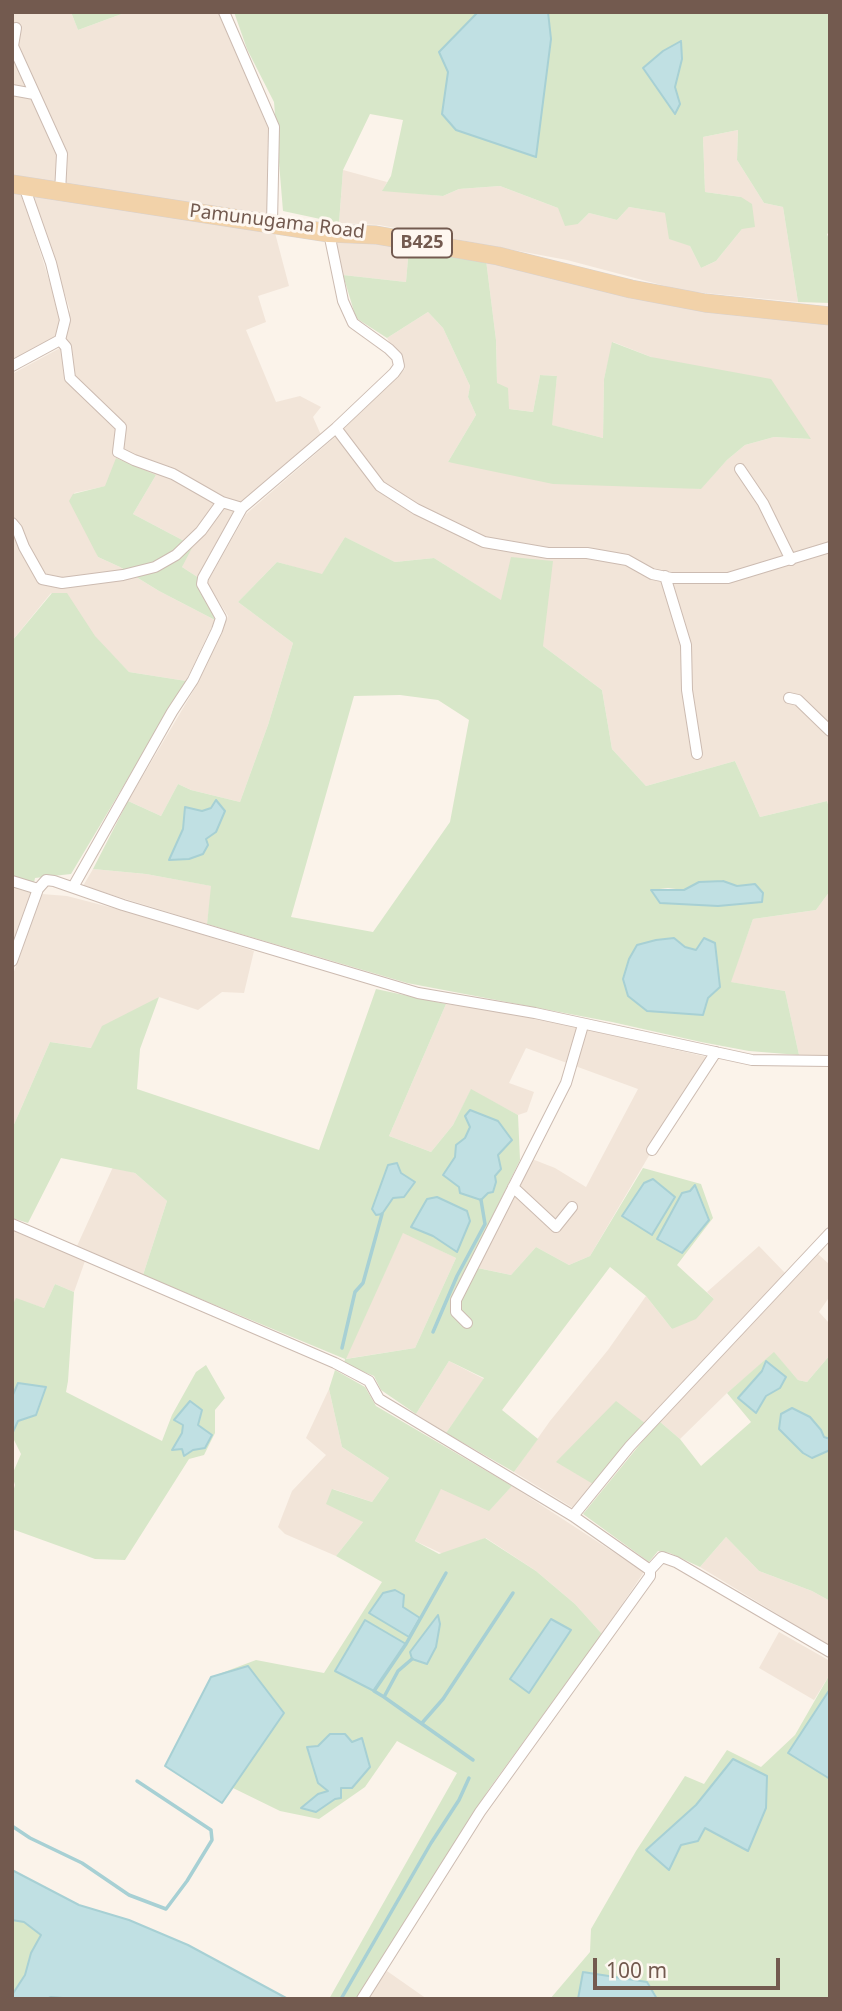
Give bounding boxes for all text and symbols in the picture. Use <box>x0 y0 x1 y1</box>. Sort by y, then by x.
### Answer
street label: Pamunugama Road <box>188 200 366 244</box>
road number: B425 <box>392 229 452 258</box>
scale bar <box>597 1944 784 1988</box>
text: 100 m <box>606 1956 667 1984</box>

